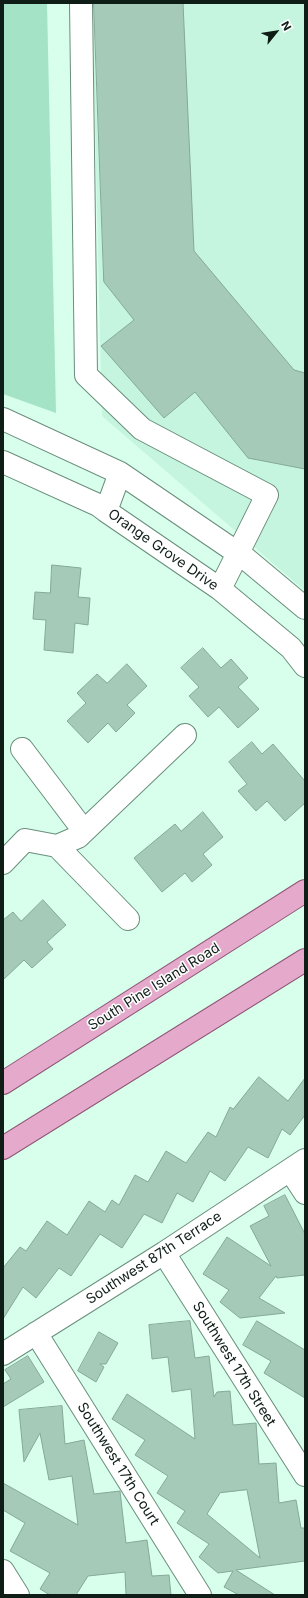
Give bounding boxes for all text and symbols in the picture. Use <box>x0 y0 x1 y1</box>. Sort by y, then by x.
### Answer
north arrow <box>256 12 296 52</box>
text: N <box>278 19 295 33</box>
street label: Orange Grove Drive <box>105 506 221 594</box>
street label: South Pine Island Road <box>85 940 223 1034</box>
street label: Southwest 87th Terrace <box>83 1208 225 1308</box>
street label: Southwest 17th Street <box>189 1299 279 1429</box>
street label: Southwest 17th Court <box>73 1400 163 1528</box>

